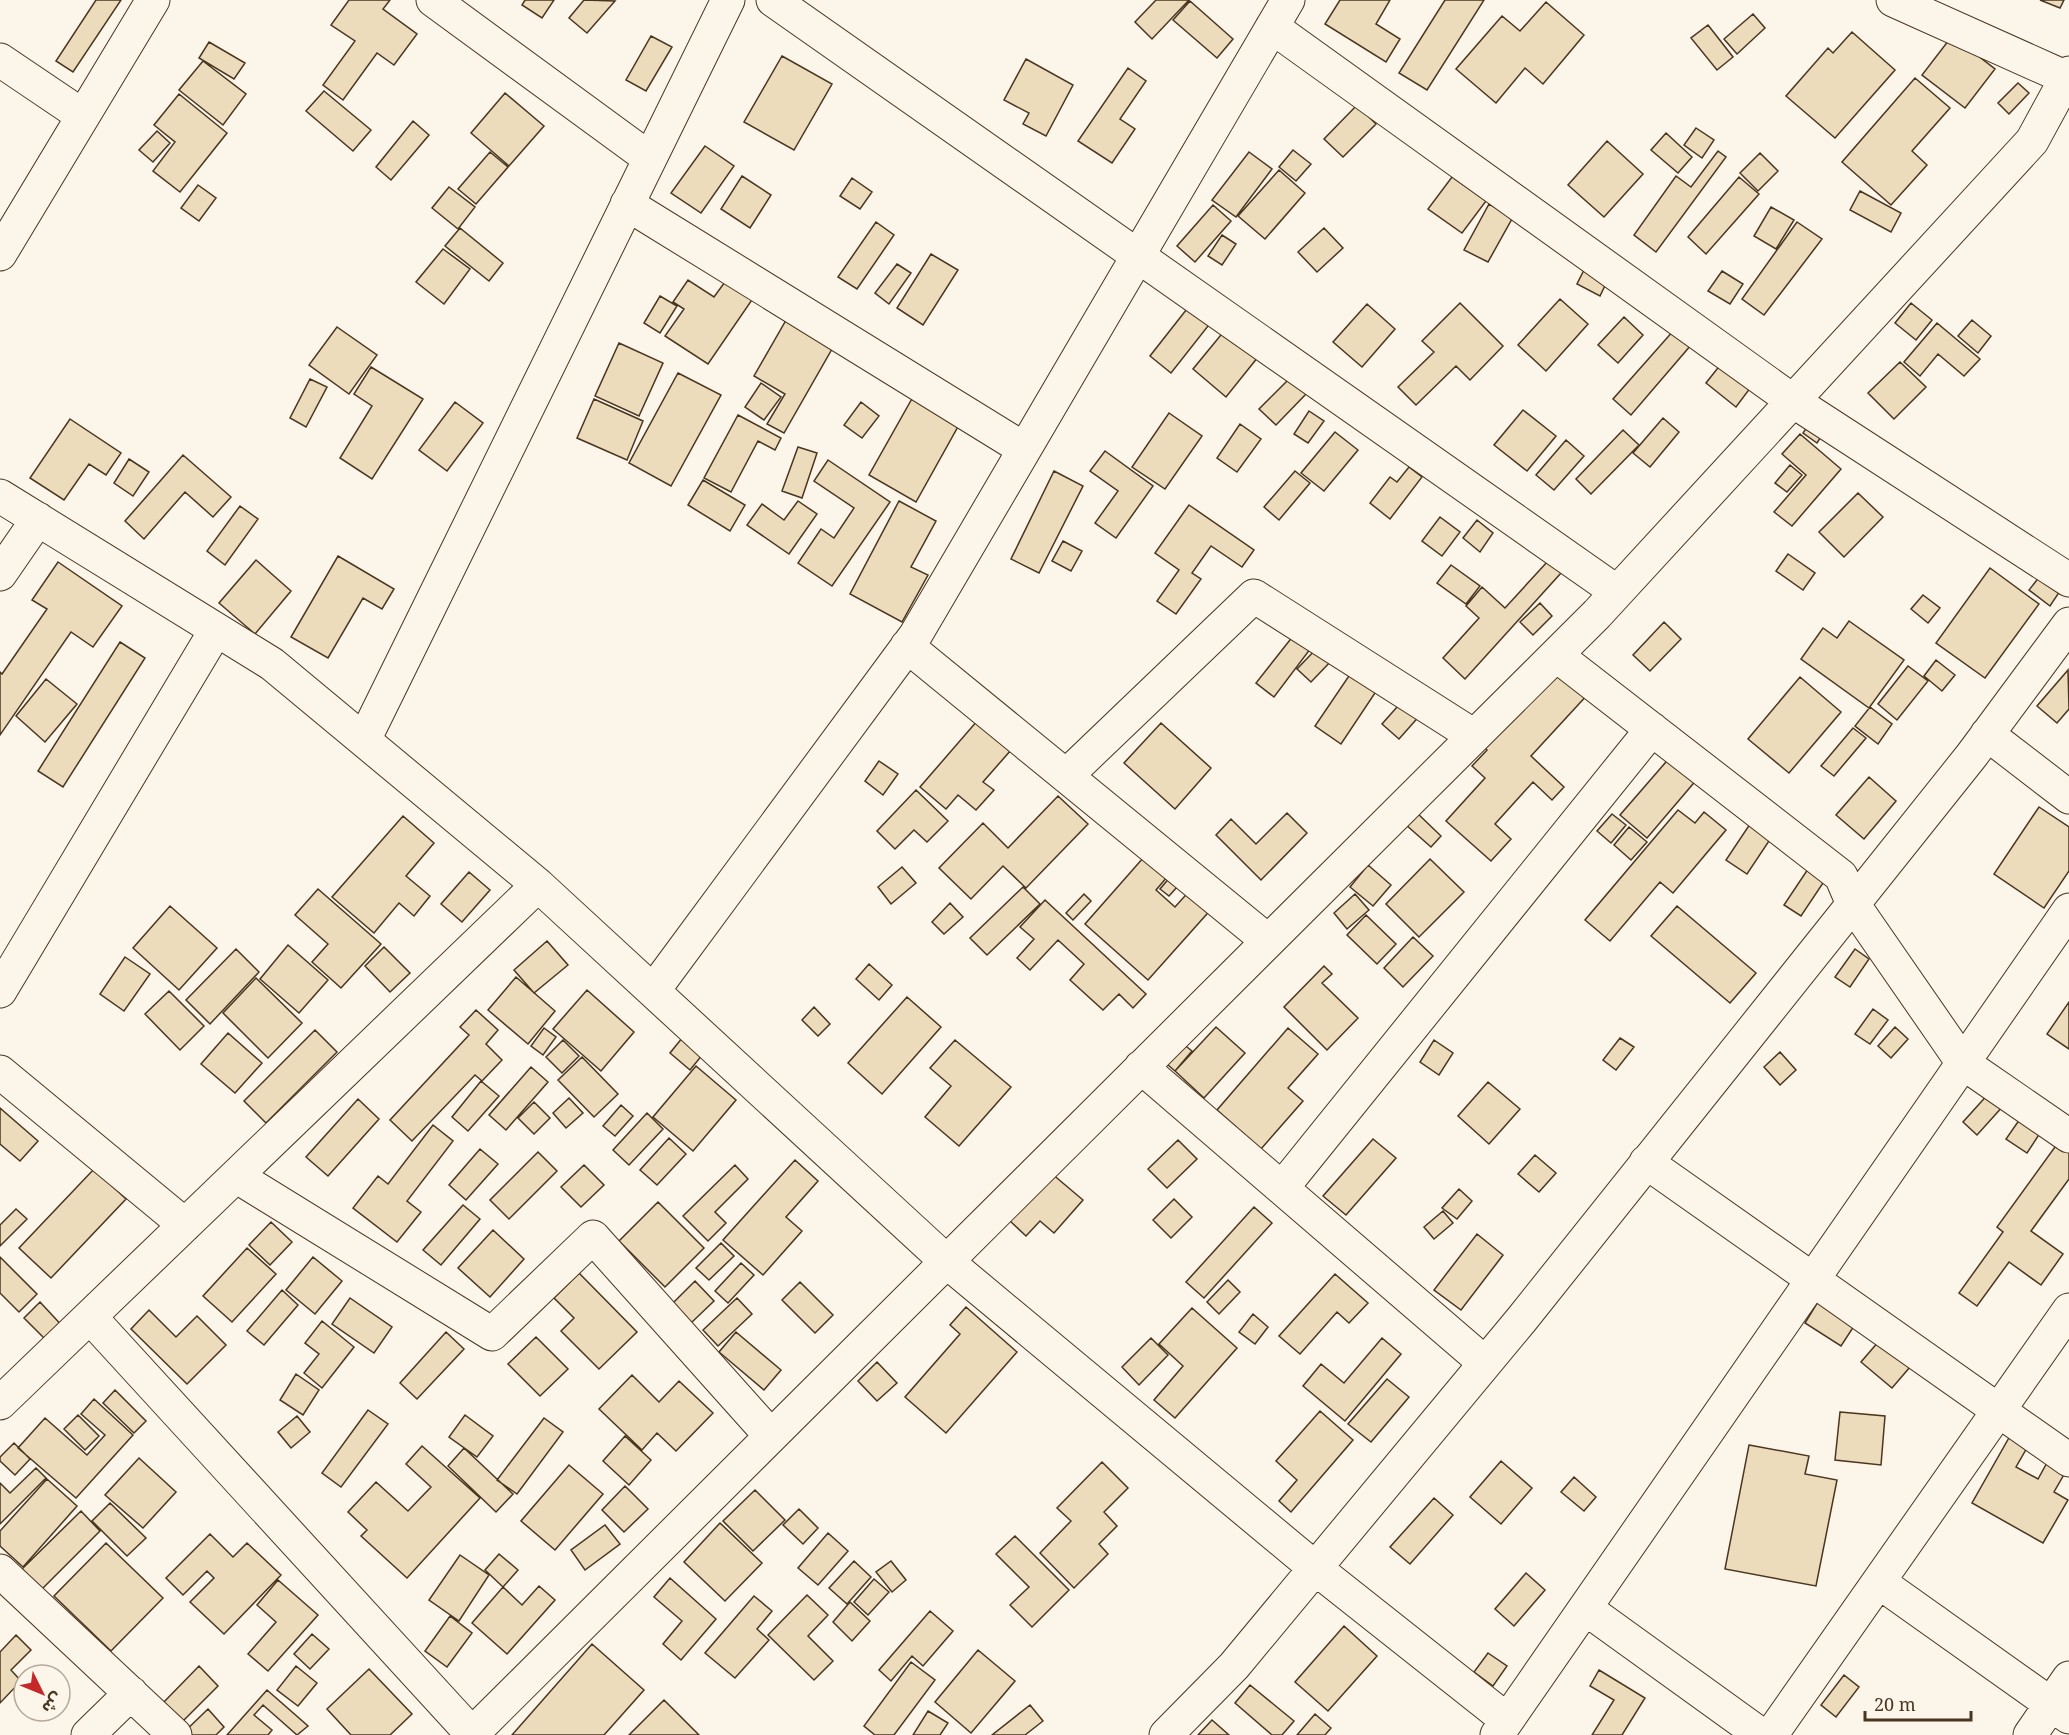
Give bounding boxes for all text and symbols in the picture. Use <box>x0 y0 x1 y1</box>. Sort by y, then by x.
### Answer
north arrow <box>12 1663 72 1723</box>
scale bar <box>1865 1684 1972 1722</box>
text: ش <box>37 1688 68 1719</box>
text: 20 m <box>1874 1692 1916 1716</box>

